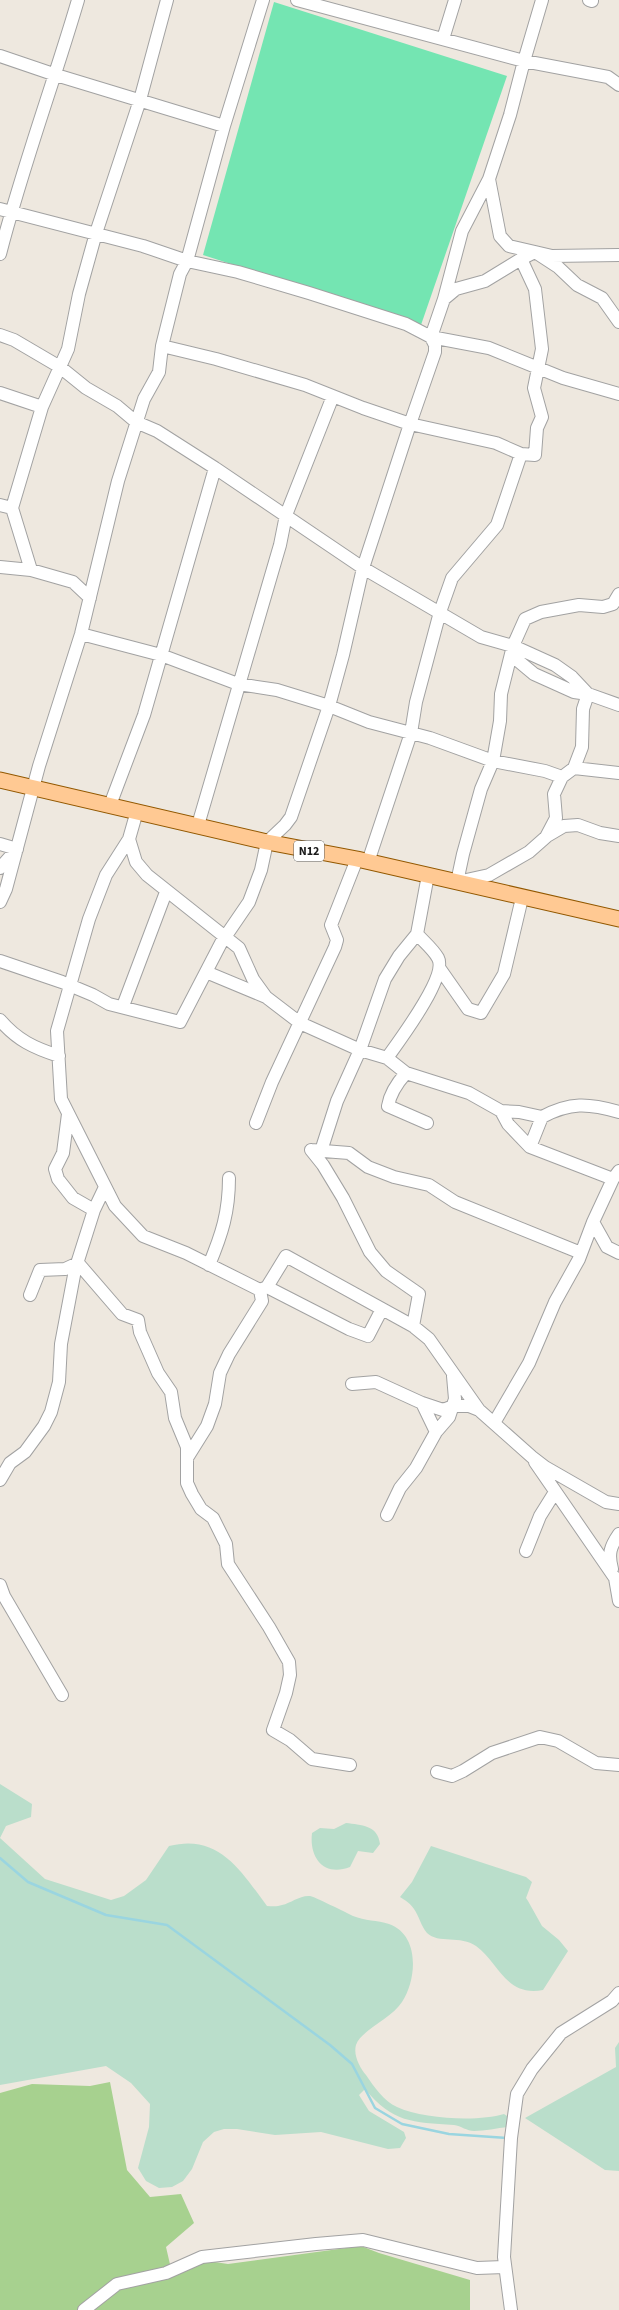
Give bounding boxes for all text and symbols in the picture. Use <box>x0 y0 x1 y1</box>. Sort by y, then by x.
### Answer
road number: N12 <box>294 841 324 861</box>

